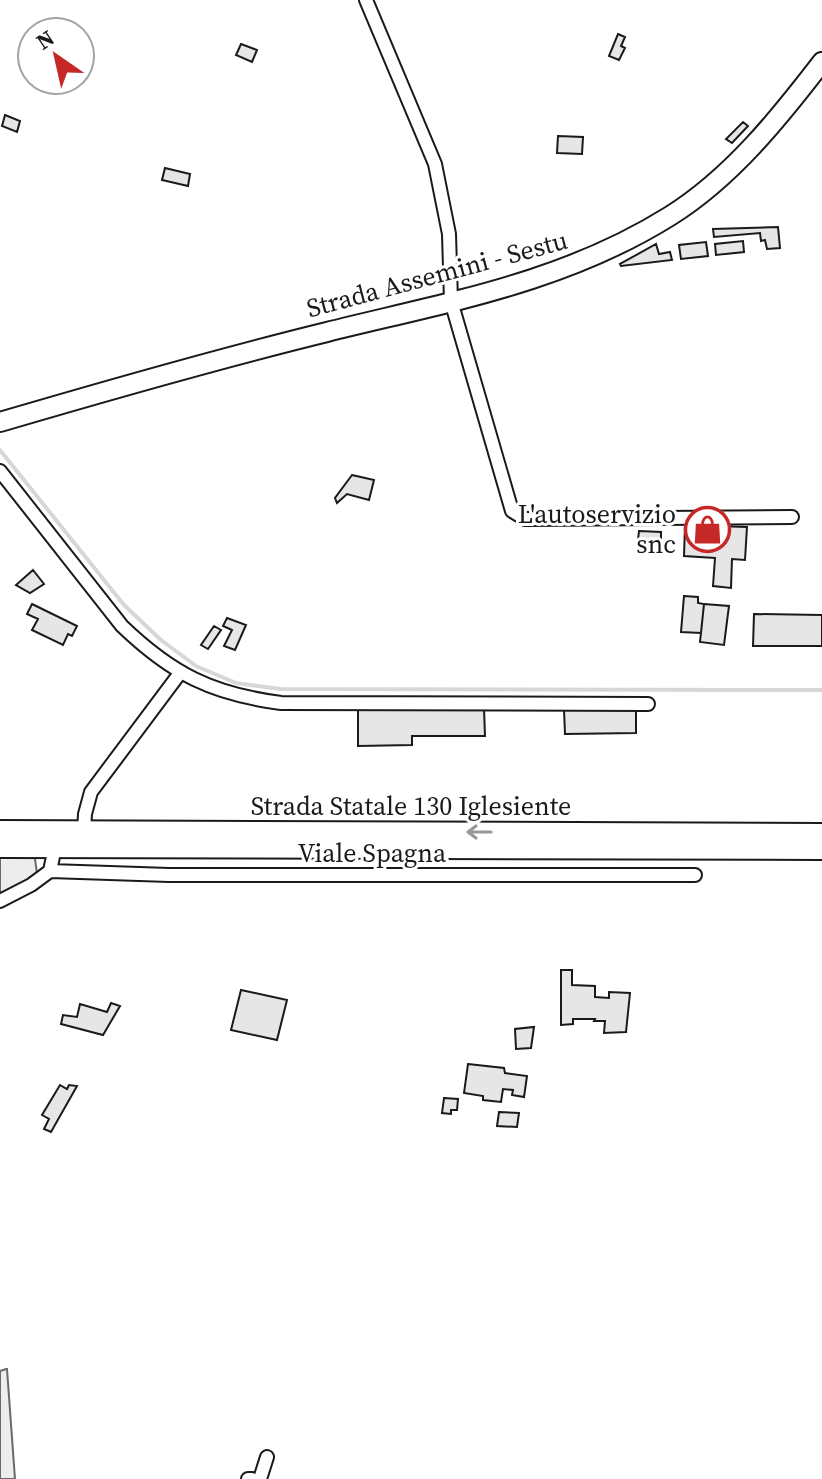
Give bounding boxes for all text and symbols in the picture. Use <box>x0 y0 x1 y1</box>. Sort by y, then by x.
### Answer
north arrow <box>16 16 96 96</box>
text: N <box>30 23 60 56</box>
street label: Strada Assemini - Sestu <box>303 222 571 326</box>
place label: L'autoservizio snc <box>518 496 676 562</box>
shop icon: L'autoservizio snc <box>683 505 731 553</box>
street label: Strada Statale 130 Iglesiente <box>251 788 571 824</box>
one-way arrow <box>466 824 493 840</box>
street label: Viale Spagna <box>298 835 447 871</box>

